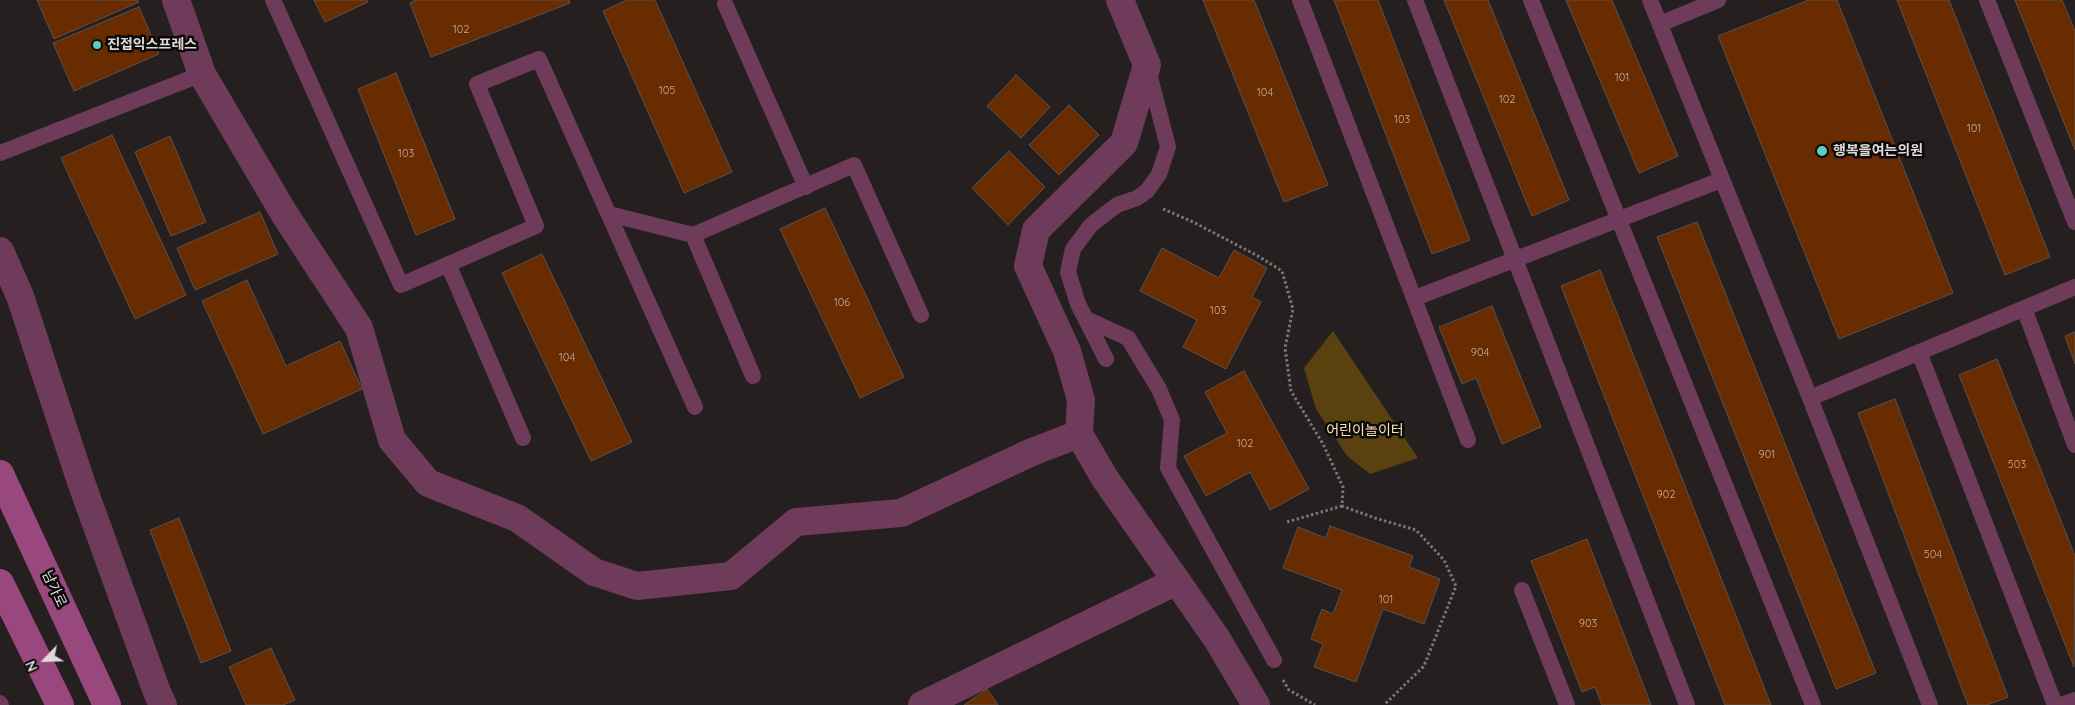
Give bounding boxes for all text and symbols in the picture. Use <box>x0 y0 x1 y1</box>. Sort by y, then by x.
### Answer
house number: 102 <box>453 23 469 37</box>
place label: 진접익스프레스 <box>107 37 197 53</box>
marker: 진접익스프레스 <box>91 39 103 51</box>
house number: 101 <box>1615 71 1629 85</box>
house number: 105 <box>659 84 675 98</box>
house number: 104 <box>1257 86 1273 100</box>
house number: 102 <box>1499 93 1515 107</box>
house number: 103 <box>1394 113 1410 127</box>
house number: 101 <box>1967 122 1981 136</box>
place label: 행복을여는의원 <box>1833 143 1923 159</box>
marker: 행복을여는의원 <box>1815 144 1829 158</box>
house number: 103 <box>398 147 414 161</box>
house number: 106 <box>834 296 850 310</box>
house number: 103 <box>1210 304 1226 318</box>
house number: 904 <box>1471 346 1489 360</box>
house number: 104 <box>559 351 575 365</box>
park label: 어린이놀이터 <box>1326 423 1404 439</box>
house number: 102 <box>1237 437 1253 451</box>
house number: 901 <box>1759 448 1775 462</box>
house number: 503 <box>2008 458 2026 472</box>
house number: 902 <box>1657 488 1675 502</box>
house number: 504 <box>1924 548 1942 562</box>
street label: 남가로 <box>38 568 70 610</box>
house number: 101 <box>1379 593 1393 607</box>
house number: 903 <box>1579 617 1597 631</box>
north arrow <box>20 635 70 685</box>
text: N <box>21 658 42 674</box>

